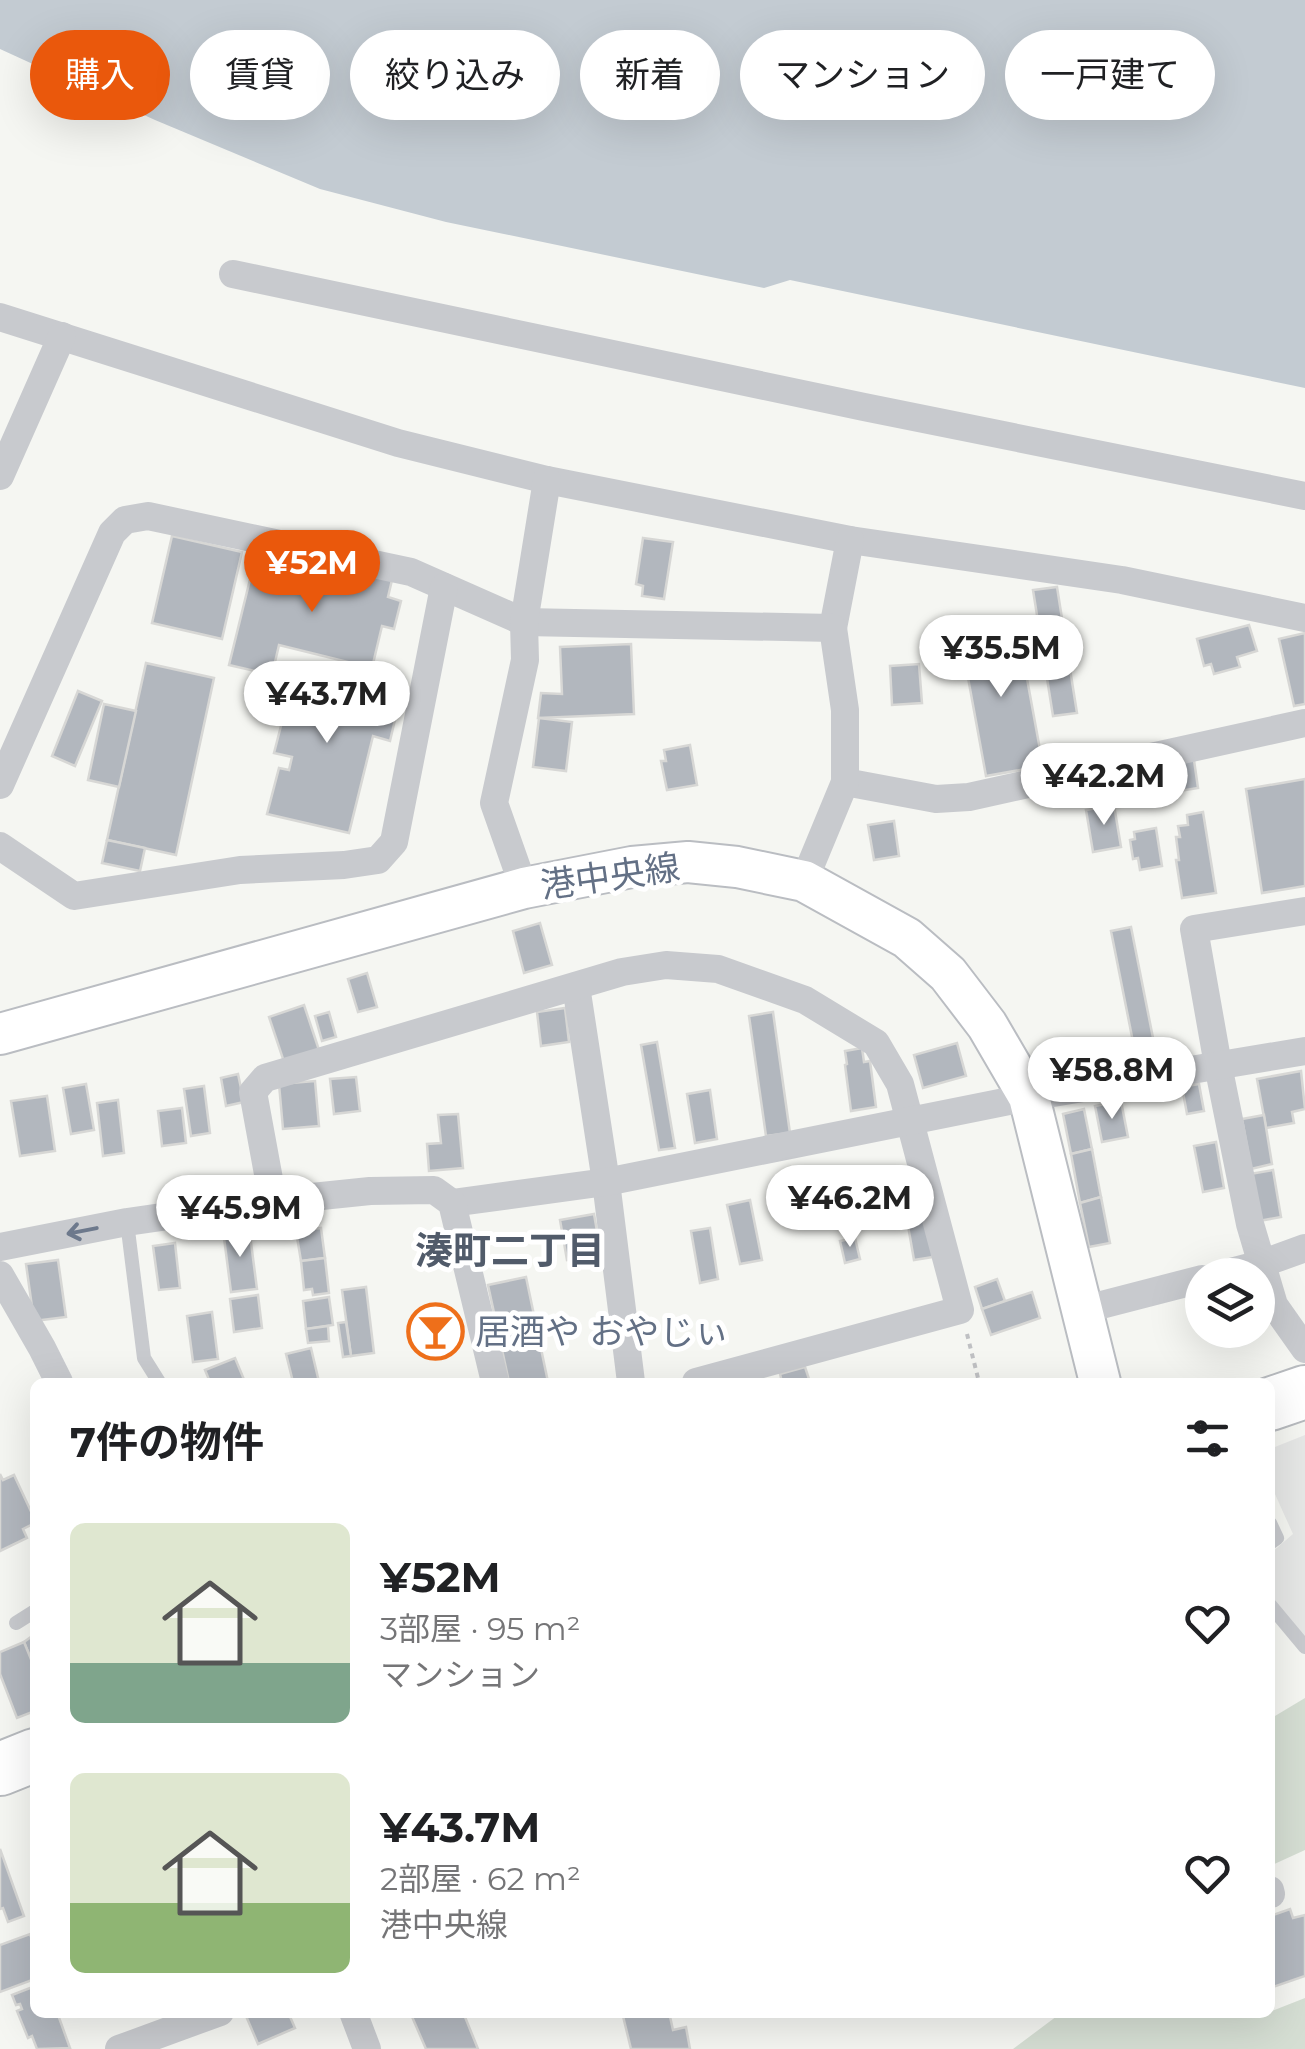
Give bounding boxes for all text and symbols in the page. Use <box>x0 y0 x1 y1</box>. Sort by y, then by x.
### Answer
chip: 購入 <box>30 30 170 120</box>
chip: 賃貸 <box>190 30 330 120</box>
chip: 絞り込み <box>350 30 560 120</box>
chip: 新着 <box>580 30 720 120</box>
chip: マンション <box>740 30 985 120</box>
chip: 一戸建て <box>1005 30 1215 120</box>
pin: ¥52M <box>253 530 371 615</box>
text: ¥52M <box>266 543 358 582</box>
pin: ¥35.5M <box>920 615 1082 700</box>
text: ¥35.5M <box>941 628 1061 667</box>
pin: ¥43.7M <box>246 661 408 746</box>
text: ¥43.7M <box>266 674 388 713</box>
pin: ¥42.2M <box>1023 743 1185 828</box>
text: ¥42.2M <box>1043 756 1165 795</box>
street label: 港中央線 <box>538 845 682 907</box>
pin: ¥58.8M <box>1031 1037 1193 1122</box>
text: ¥58.8M <box>1050 1050 1174 1089</box>
pin: ¥46.2M <box>769 1165 931 1250</box>
pin: ¥45.9M <box>159 1175 321 1260</box>
text: ¥46.2M <box>788 1178 912 1217</box>
text: ¥45.9M <box>178 1188 302 1227</box>
one-way arrow <box>66 1222 98 1241</box>
district label: 湊町二丁目 <box>415 1227 605 1274</box>
map controls <box>1185 1258 1275 1348</box>
button: layers <box>1185 1258 1275 1348</box>
bar icon: 居酒や おやじぃ <box>406 1301 466 1361</box>
place label: 居酒や おやじぃ <box>475 1310 729 1353</box>
icon: filters <box>1180 1411 1235 1466</box>
text: 7件の物件 <box>70 1416 264 1468</box>
text: ¥52M <box>380 1551 501 1603</box>
icon: home <box>150 1563 270 1683</box>
icon: heart <box>1180 1596 1235 1651</box>
text: 3部屋 · 95 m² <box>380 1609 581 1648</box>
text: マンション <box>380 1655 540 1694</box>
text: ¥43.7M <box>380 1801 540 1853</box>
icon: home <box>150 1813 270 1933</box>
icon: heart <box>1180 1846 1235 1901</box>
text: 2部屋 · 62 m² <box>380 1859 581 1898</box>
text: 港中央線 <box>380 1905 508 1944</box>

